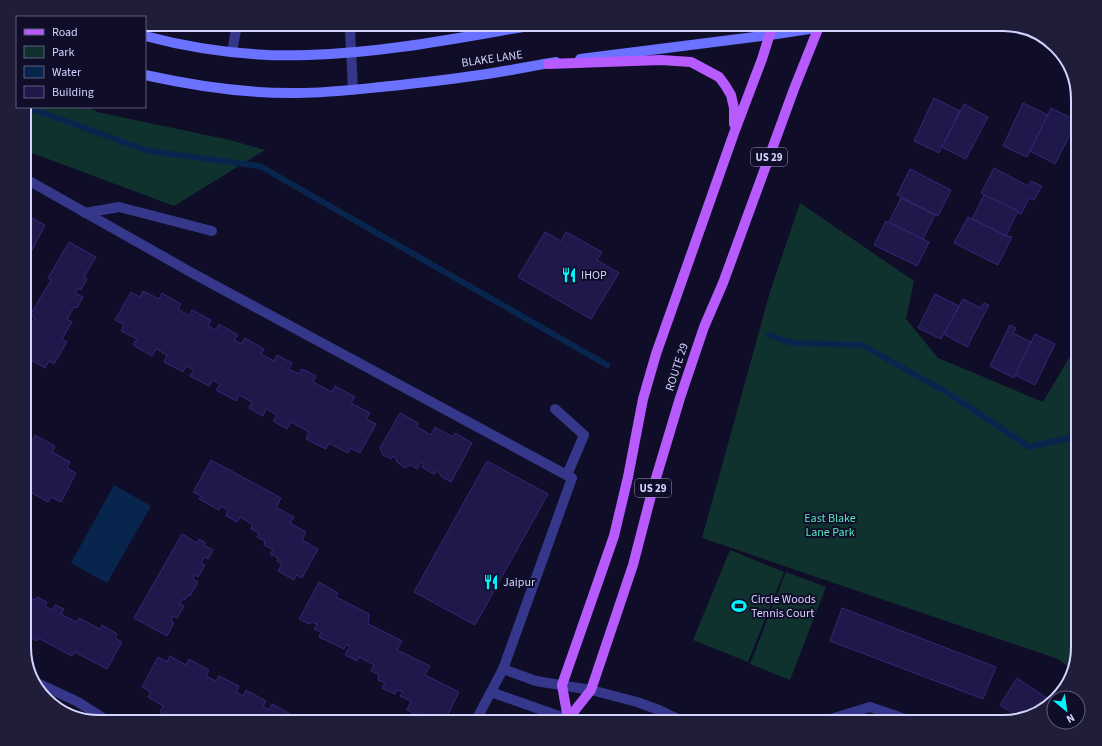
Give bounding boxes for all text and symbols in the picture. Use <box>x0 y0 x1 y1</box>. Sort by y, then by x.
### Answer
legend <box>16 16 146 108</box>
text: Road <box>52 24 78 41</box>
text: Park <box>52 44 74 61</box>
street label: BLAKE LANE <box>460 46 524 72</box>
text: Water <box>52 64 82 81</box>
text: Building <box>52 84 94 101</box>
road number: US 29 <box>751 148 787 166</box>
restaurant icon: IHOP <box>560 266 578 284</box>
place label: IHOP <box>581 267 607 284</box>
street label: ROUTE 29 <box>661 341 693 393</box>
road number: US 29 <box>635 479 671 497</box>
park label: East Blake Lane Park <box>804 510 856 541</box>
restaurant icon: Jaipur <box>482 573 500 591</box>
place label: Jaipur <box>503 574 536 591</box>
place label: Circle Woods Tennis Court <box>751 591 816 622</box>
sports icon: Circle Woods Tennis Court <box>730 597 748 615</box>
north arrow <box>1046 690 1086 730</box>
text: N <box>1064 710 1077 727</box>

